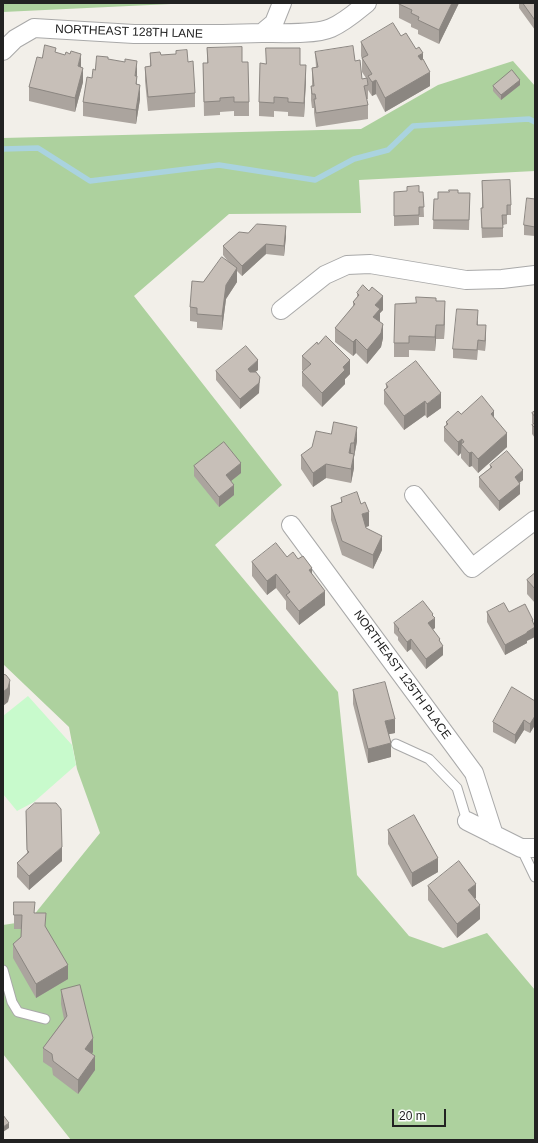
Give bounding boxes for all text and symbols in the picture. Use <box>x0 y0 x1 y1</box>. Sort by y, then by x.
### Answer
street label: NORTHEAST 128TH LANE <box>55 22 203 42</box>
street label: NORTHEAST 125TH PLACE <box>350 608 454 742</box>
scale bar <box>394 1101 448 1127</box>
text: 20 m <box>399 1109 426 1123</box>

